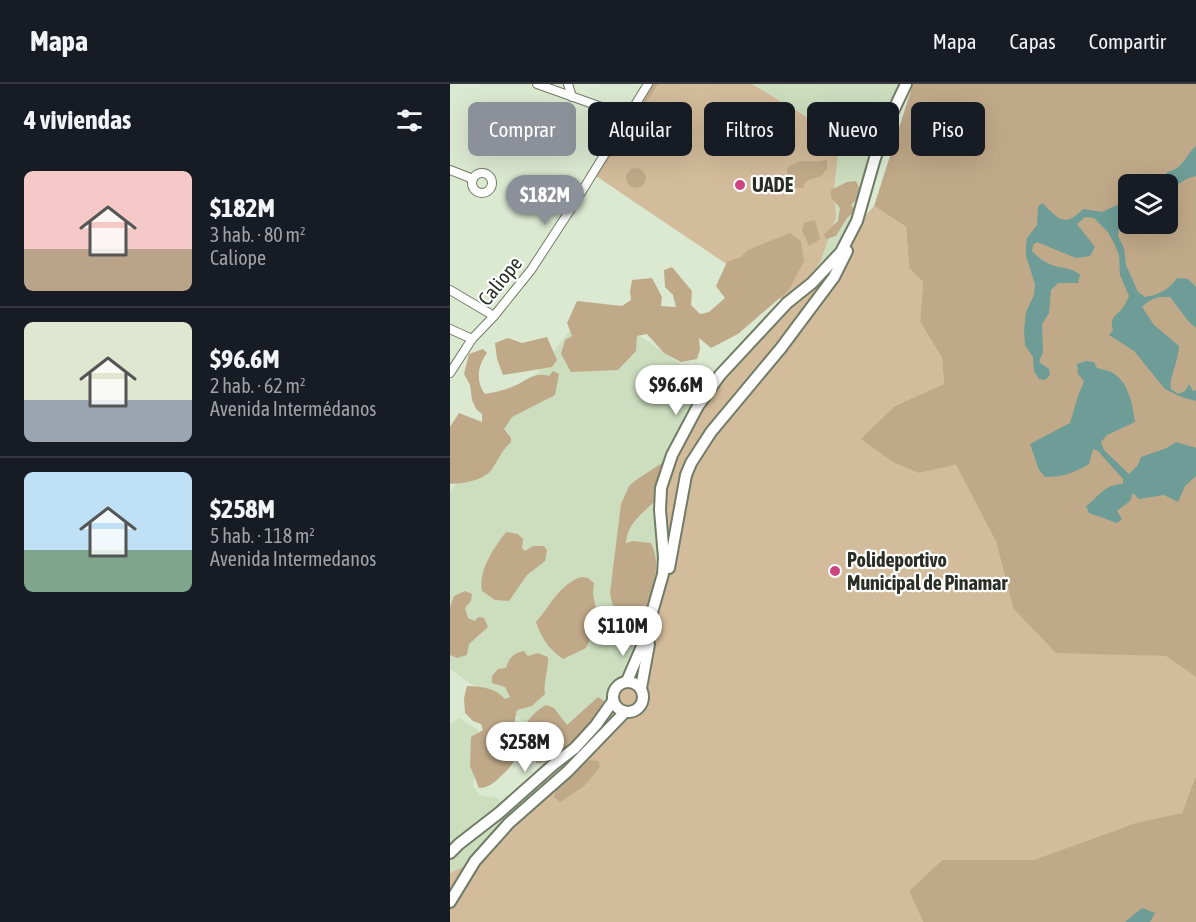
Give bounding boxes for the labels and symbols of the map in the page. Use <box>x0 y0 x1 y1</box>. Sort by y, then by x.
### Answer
place label: UADE <box>752 173 794 196</box>
pin: $182M <box>503 175 587 226</box>
marker: UADE <box>733 178 747 192</box>
street label: Caliope <box>473 252 526 310</box>
pin: $96.6M <box>627 365 725 416</box>
place label: Polideportivo Municipal de Pinamar <box>847 548 1008 594</box>
marker: Polideportivo Municipal de Pinamar <box>828 564 842 578</box>
pin: $110M <box>581 606 665 657</box>
pin: $258M <box>483 722 567 773</box>

